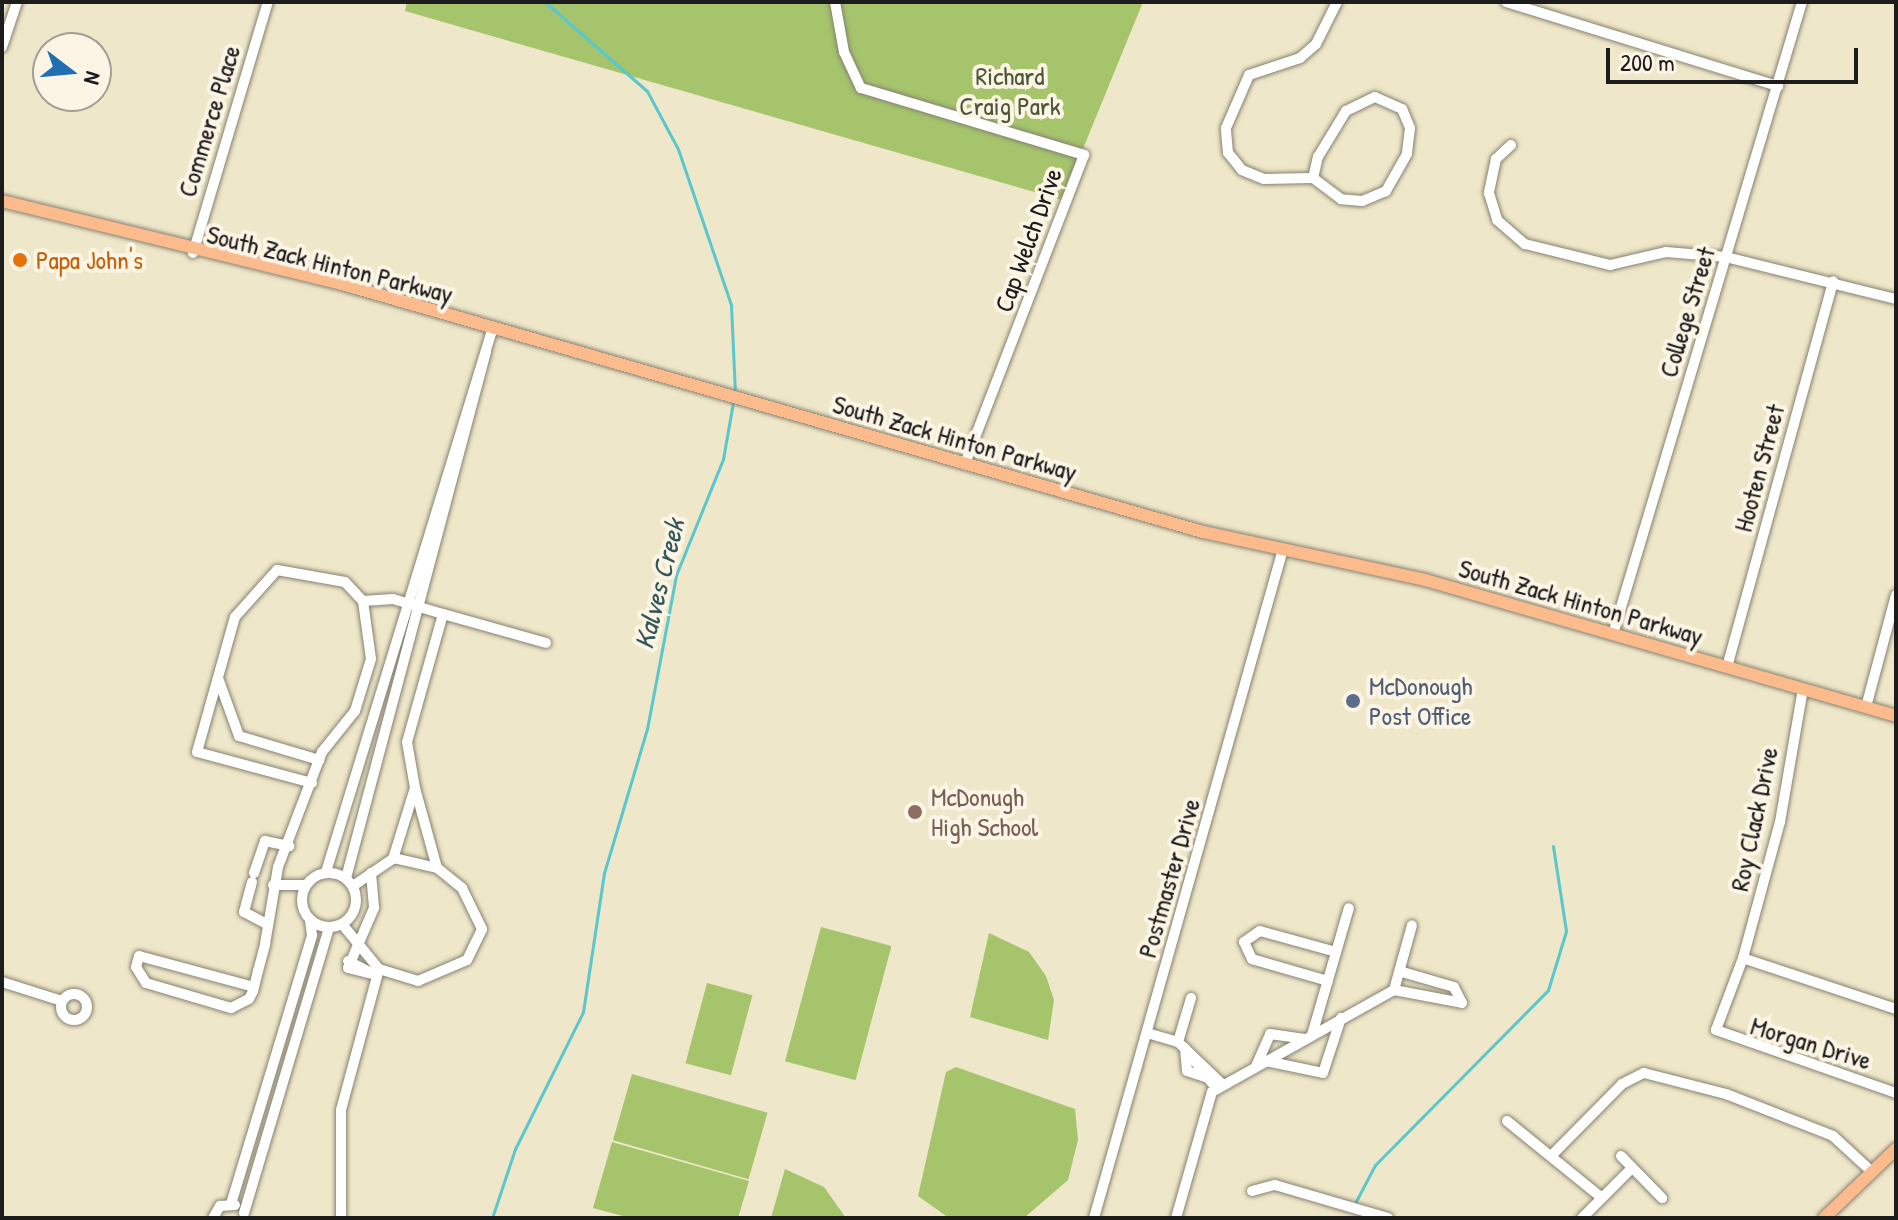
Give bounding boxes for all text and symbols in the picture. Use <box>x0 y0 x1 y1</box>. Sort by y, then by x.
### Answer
north arrow <box>32 32 112 112</box>
scale bar <box>1610 32 1862 82</box>
street label: Commerce Place <box>171 41 247 201</box>
text: 200 m <box>1620 46 1675 78</box>
park label: Richard Craig Park <box>959 60 1061 122</box>
text: N <box>77 68 109 88</box>
street label: Cap Welch Drive <box>988 164 1068 316</box>
street label: South Zack Hinton Parkway <box>204 218 456 310</box>
street label: College Street <box>1652 243 1722 381</box>
place label: Papa John's <box>36 244 143 276</box>
marker: Papa John's <box>11 251 29 269</box>
street label: South Zack Hinton Parkway <box>829 388 1081 488</box>
street label: Hooten Street <box>1727 401 1791 535</box>
water label: Kalves Creek <box>627 516 691 652</box>
street label: South Zack Hinton Parkway <box>1455 552 1707 652</box>
place label: McDonough Post Office <box>1369 670 1473 732</box>
marker: McDonough Post Office <box>1344 692 1362 710</box>
street label: Roy Clack Drive <box>1724 744 1784 894</box>
place label: McDonugh High School <box>931 781 1038 842</box>
street label: Postmaster Drive <box>1131 795 1207 961</box>
marker: McDonugh High School <box>906 803 924 821</box>
street label: Morgan Drive <box>1747 1010 1875 1076</box>

